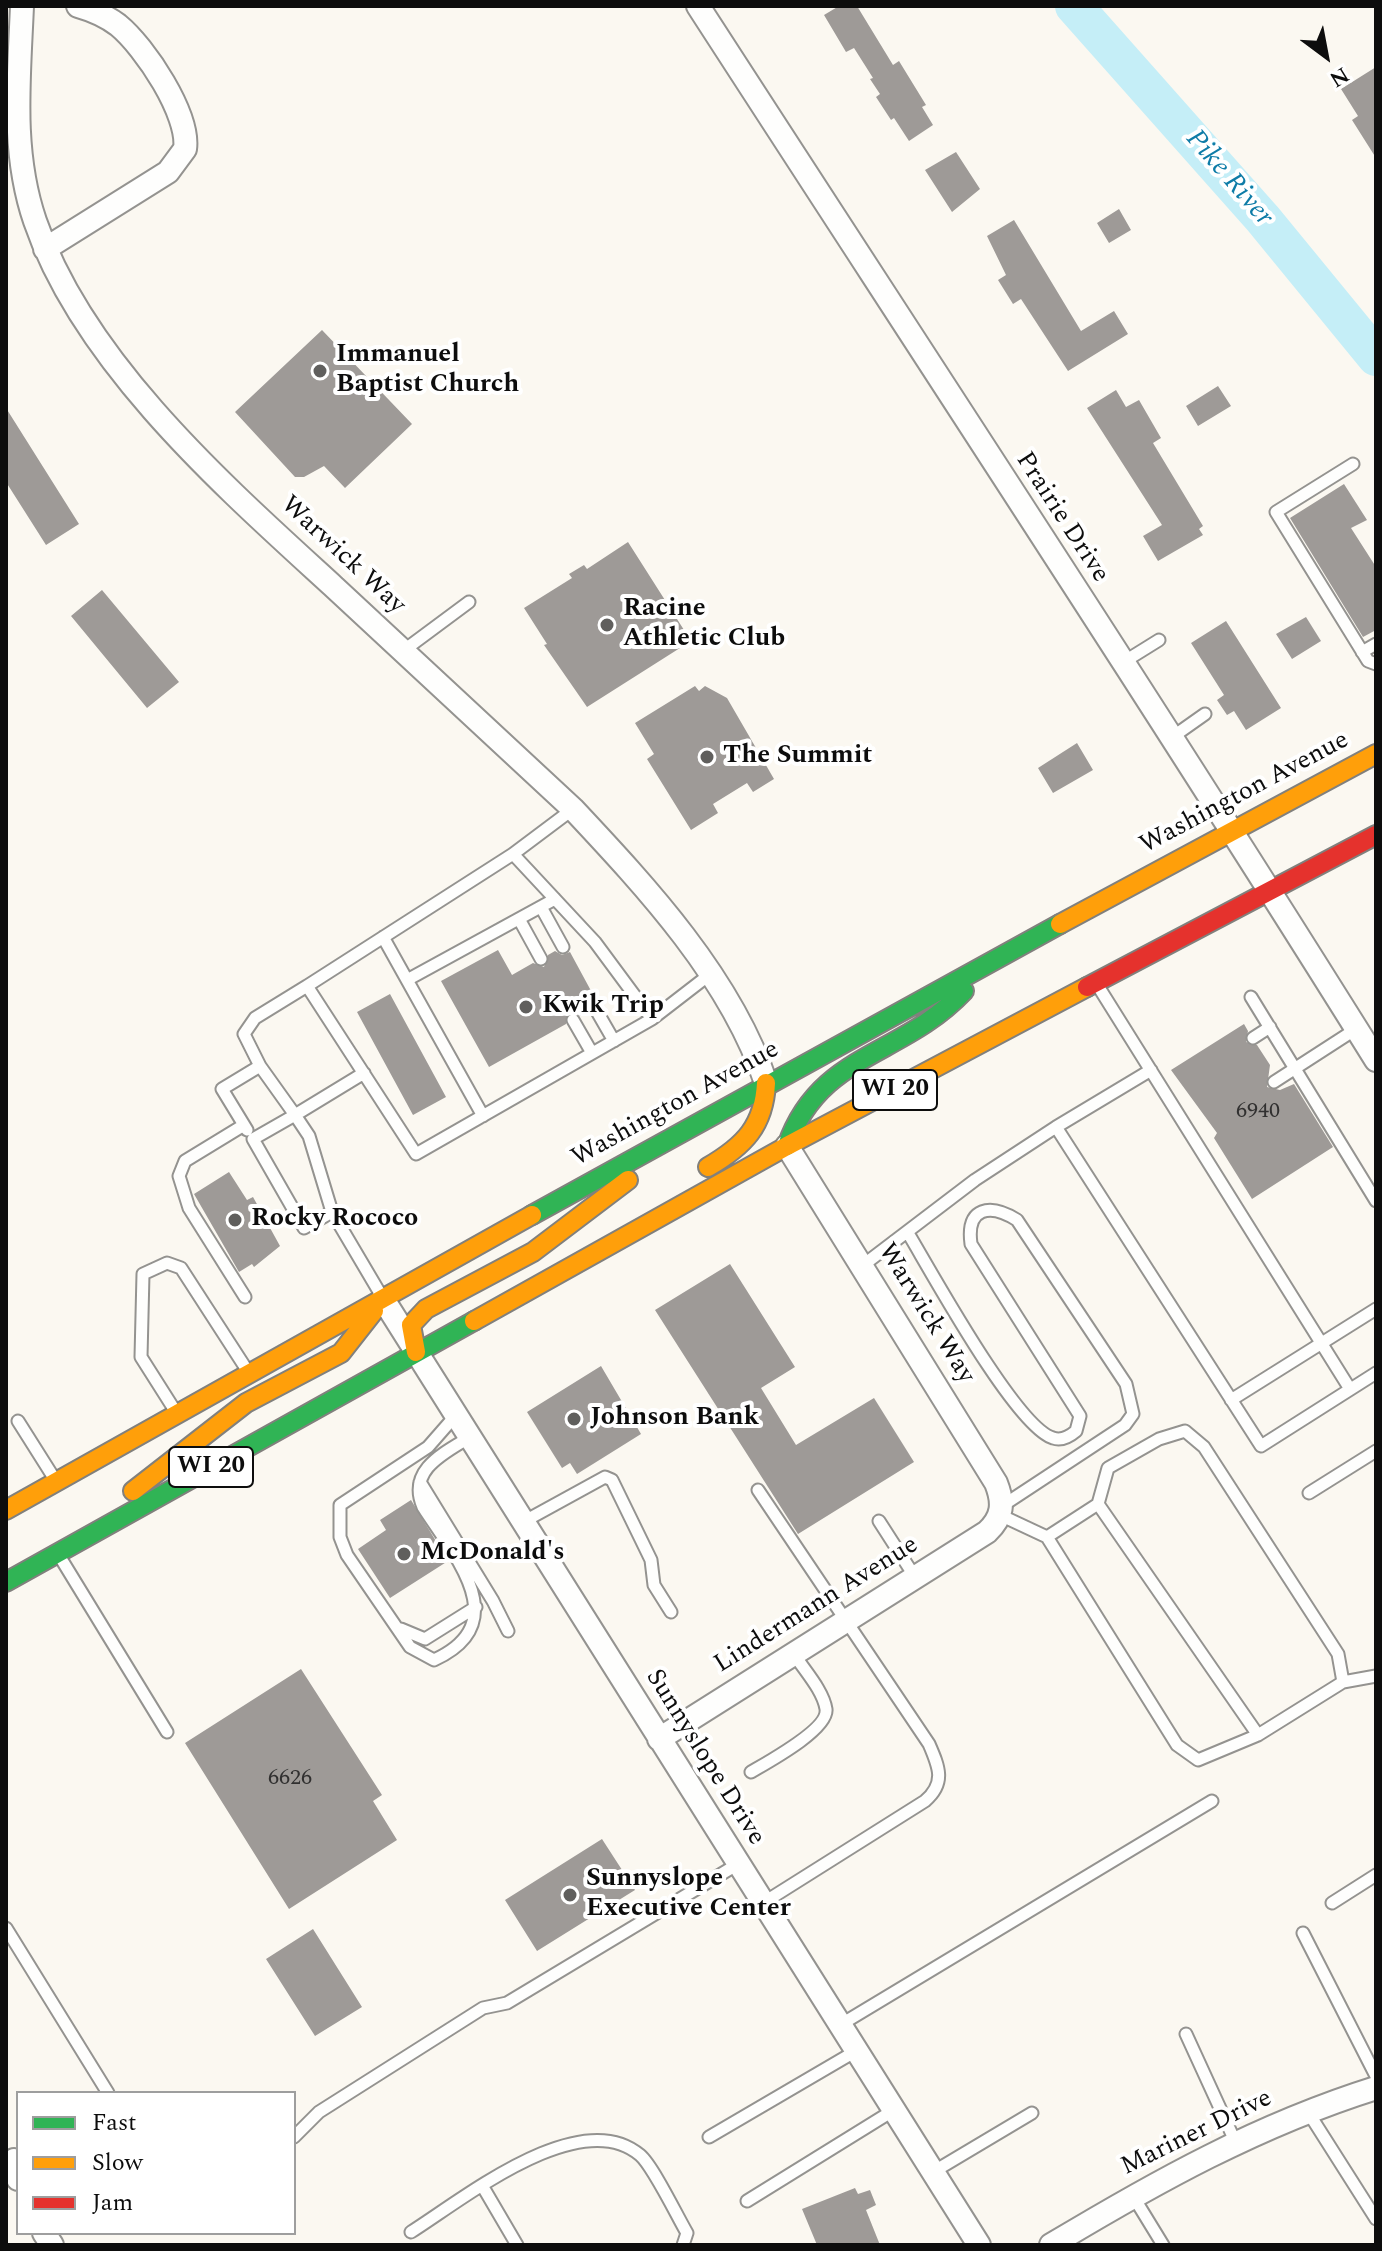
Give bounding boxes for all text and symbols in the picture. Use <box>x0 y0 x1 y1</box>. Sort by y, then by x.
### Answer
north arrow <box>1286 16 1366 96</box>
text: N <box>1323 58 1355 96</box>
water label: Pike River <box>1177 124 1279 234</box>
place label: Immanuel Baptist Church <box>336 340 519 402</box>
marker: Immanuel Baptist Church <box>311 362 329 380</box>
street label: Prairie Drive <box>1007 447 1115 589</box>
street label: Warwick Way <box>273 490 411 622</box>
place label: Racine Athletic Club <box>623 594 785 656</box>
marker: Racine Athletic Club <box>598 616 616 634</box>
street label: Washington Avenue <box>1135 726 1355 862</box>
place label: The Summit <box>723 741 872 773</box>
marker: The Summit <box>698 748 716 766</box>
place label: Kwik Trip <box>542 991 664 1023</box>
marker: Kwik Trip <box>517 998 535 1016</box>
street label: Washington Avenue <box>567 1035 785 1175</box>
road number: WI 20 <box>853 1070 937 1110</box>
house number: 6940 <box>1236 1100 1280 1126</box>
place label: Rocky Rococo <box>251 1204 418 1236</box>
marker: Rocky Rococo <box>226 1211 244 1229</box>
street label: Warwick Way <box>870 1238 980 1390</box>
place label: Johnson Bank <box>590 1403 759 1435</box>
marker: Johnson Bank <box>565 1410 583 1428</box>
road number: WI 20 <box>169 1447 253 1487</box>
street label: Lindermann Avenue <box>709 1531 925 1681</box>
place label: McDonald's <box>420 1538 565 1570</box>
marker: McDonald's <box>395 1545 413 1563</box>
street label: Sunnyslope Drive <box>637 1664 771 1852</box>
house number: 6626 <box>268 1767 312 1793</box>
place label: Sunnyslope Executive Center <box>586 1864 791 1926</box>
marker: Sunnyslope Executive Center <box>561 1886 579 1904</box>
street label: Mariner Drive <box>1116 2084 1278 2184</box>
legend <box>16 2091 296 2235</box>
text: Fast <box>92 2105 137 2141</box>
text: Slow <box>92 2145 143 2181</box>
text: Jam <box>92 2185 133 2221</box>

